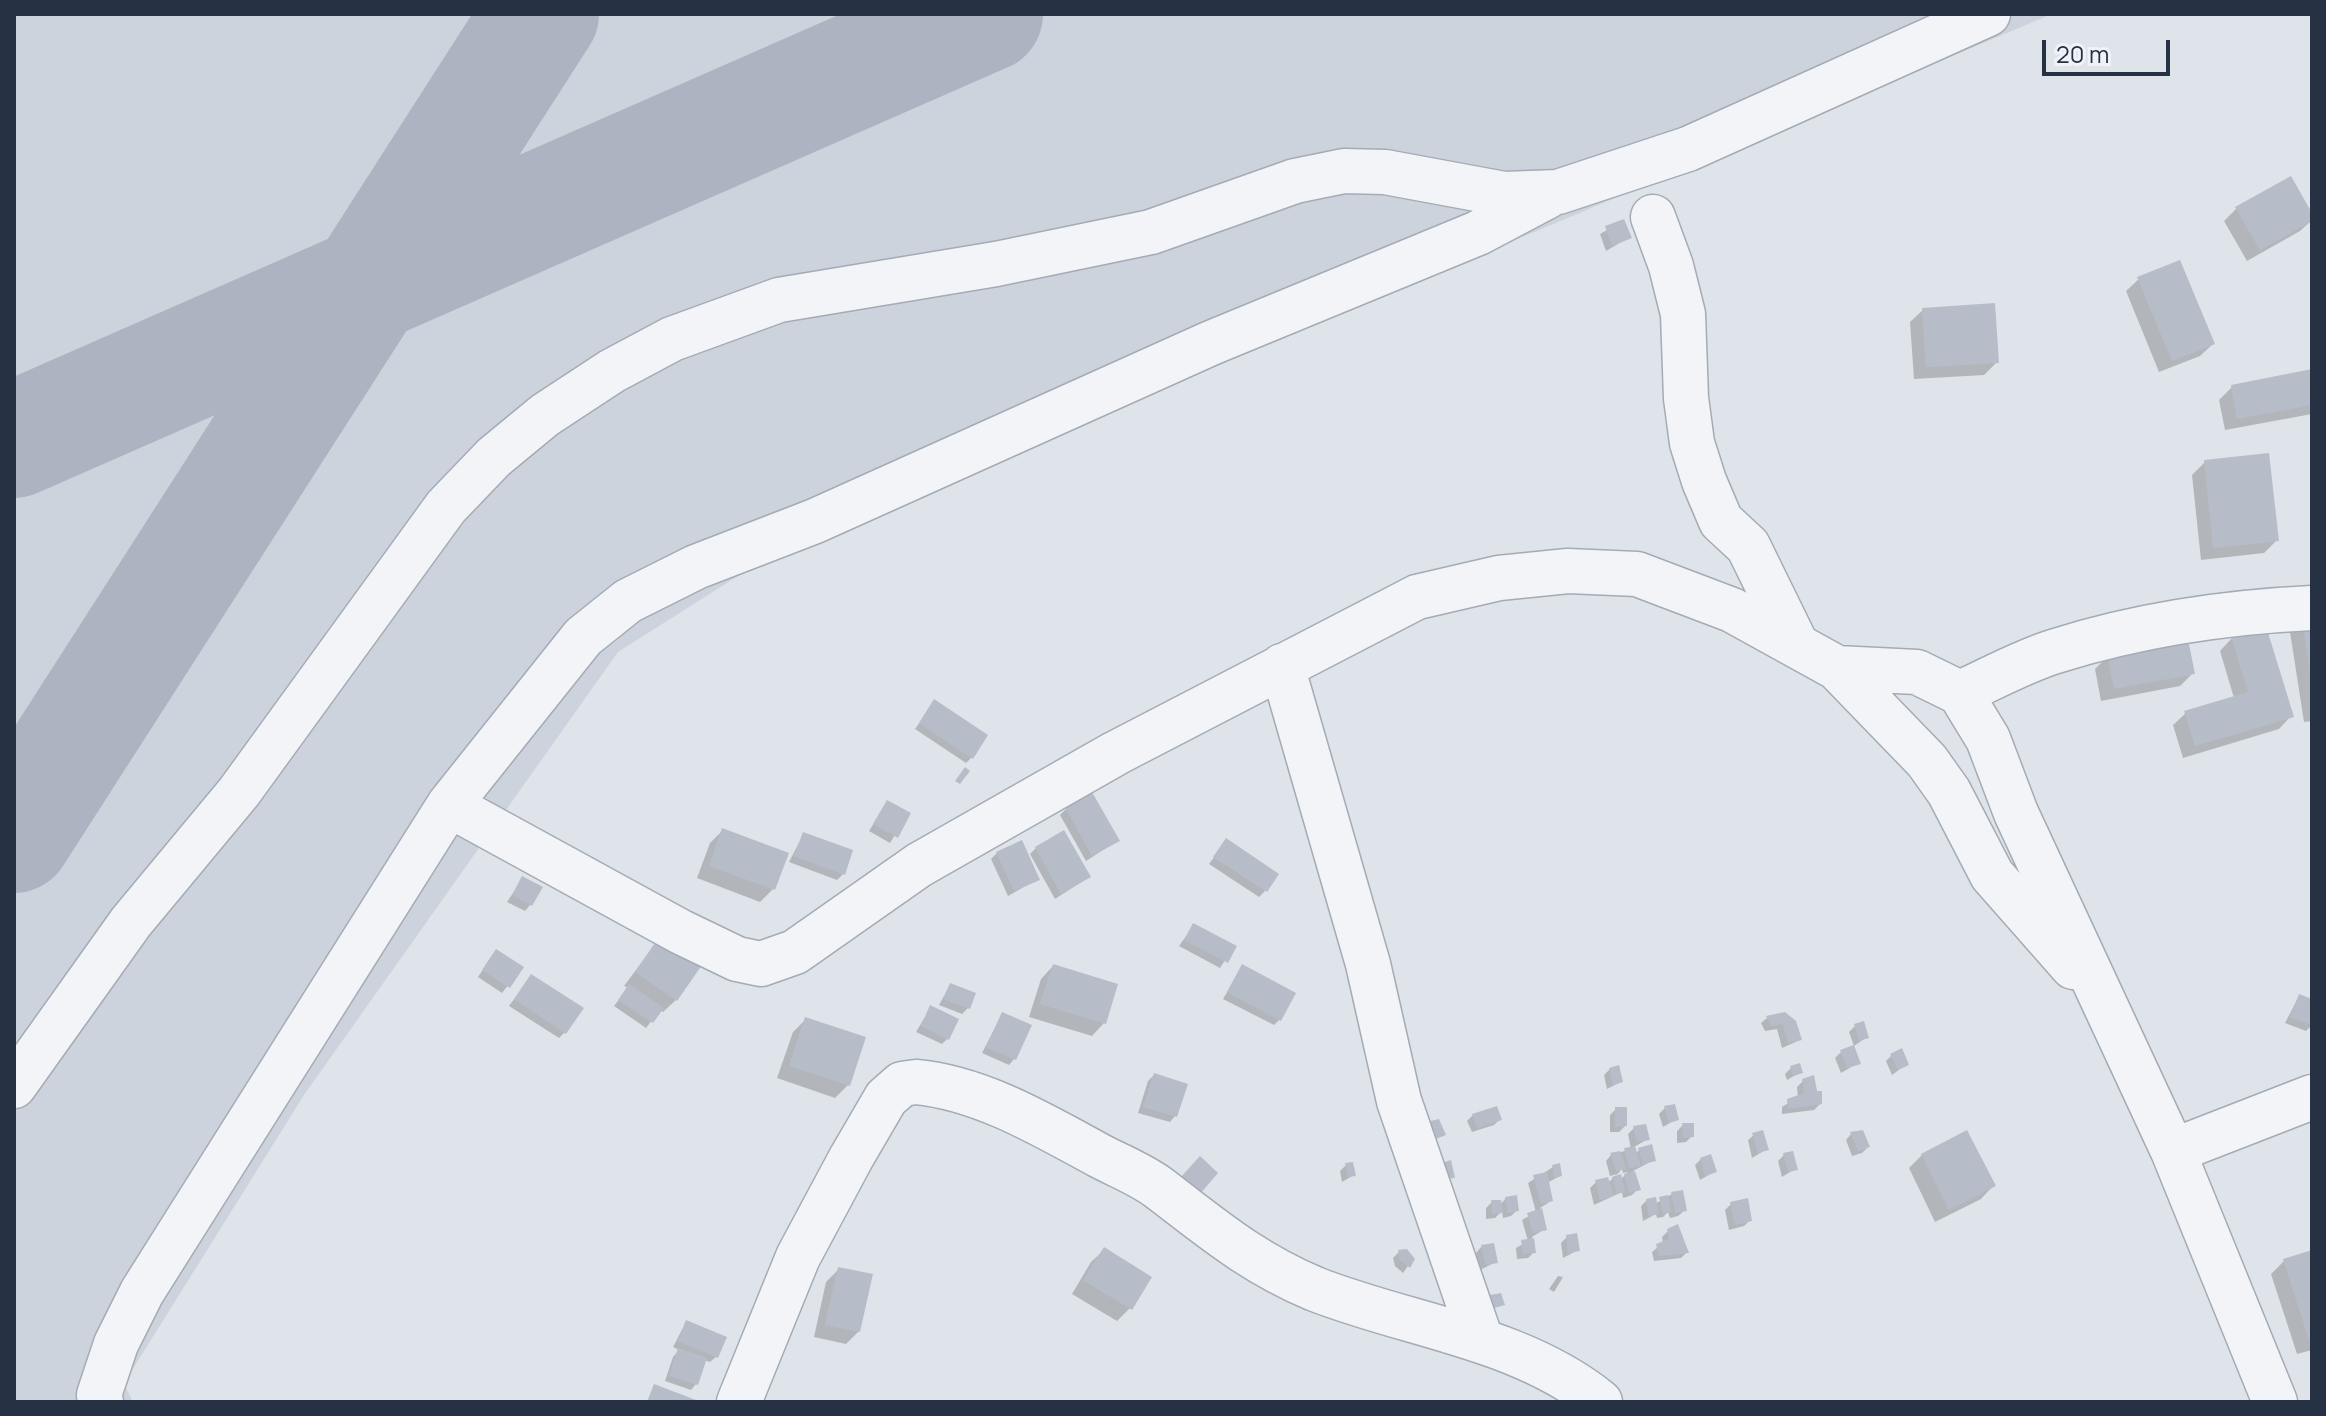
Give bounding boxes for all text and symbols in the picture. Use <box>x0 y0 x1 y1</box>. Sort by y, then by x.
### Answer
scale bar <box>2046 24 2174 74</box>
text: 20 m <box>2056 37 2109 70</box>

